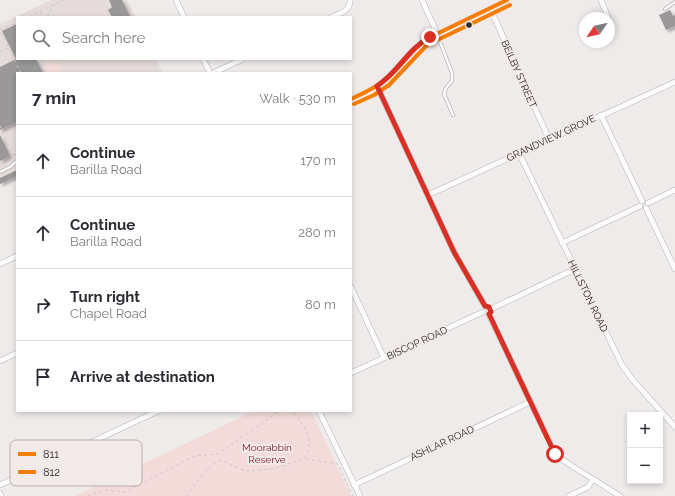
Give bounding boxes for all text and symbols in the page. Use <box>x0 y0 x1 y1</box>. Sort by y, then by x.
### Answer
north arrow <box>579 12 615 48</box>
search box <box>16 16 352 60</box>
unlabelled marker <box>464 20 474 30</box>
icon: search <box>30 27 52 49</box>
route end <box>421 28 439 46</box>
text: Search here <box>62 29 145 47</box>
street label: BEILBY STREET <box>499 38 539 110</box>
text: 7 min <box>32 88 76 108</box>
text: Walk · 530 m <box>259 91 336 106</box>
street label: GRANDVIEW GROVE <box>505 113 597 163</box>
text: Continue <box>70 144 135 162</box>
icon: ahead <box>32 150 54 172</box>
text: 170 m <box>300 153 336 168</box>
text: Barilla Road <box>70 162 142 177</box>
text: Continue <box>70 216 135 234</box>
icon: ahead <box>32 222 54 244</box>
text: 280 m <box>298 225 336 240</box>
text: Barilla Road <box>70 234 142 249</box>
street label: HILLSTON ROAD <box>566 258 610 334</box>
text: Turn right <box>70 288 140 306</box>
icon: right <box>32 294 54 316</box>
text: 80 m <box>305 297 336 312</box>
text: Chapel Road <box>70 306 147 321</box>
street label: BISCOP ROAD <box>385 324 449 362</box>
icon: arrive <box>32 366 54 388</box>
text: Arrive at destination <box>70 368 215 386</box>
map controls <box>627 412 663 484</box>
button: + <box>627 412 663 448</box>
street label: ASHLAR ROAD <box>408 423 476 463</box>
legend <box>10 440 142 486</box>
park label: Moorabbin Reserve <box>242 442 292 465</box>
route start <box>546 445 564 463</box>
text: 811 <box>43 448 59 461</box>
button: − <box>627 448 663 484</box>
text: 812 <box>43 466 60 479</box>

